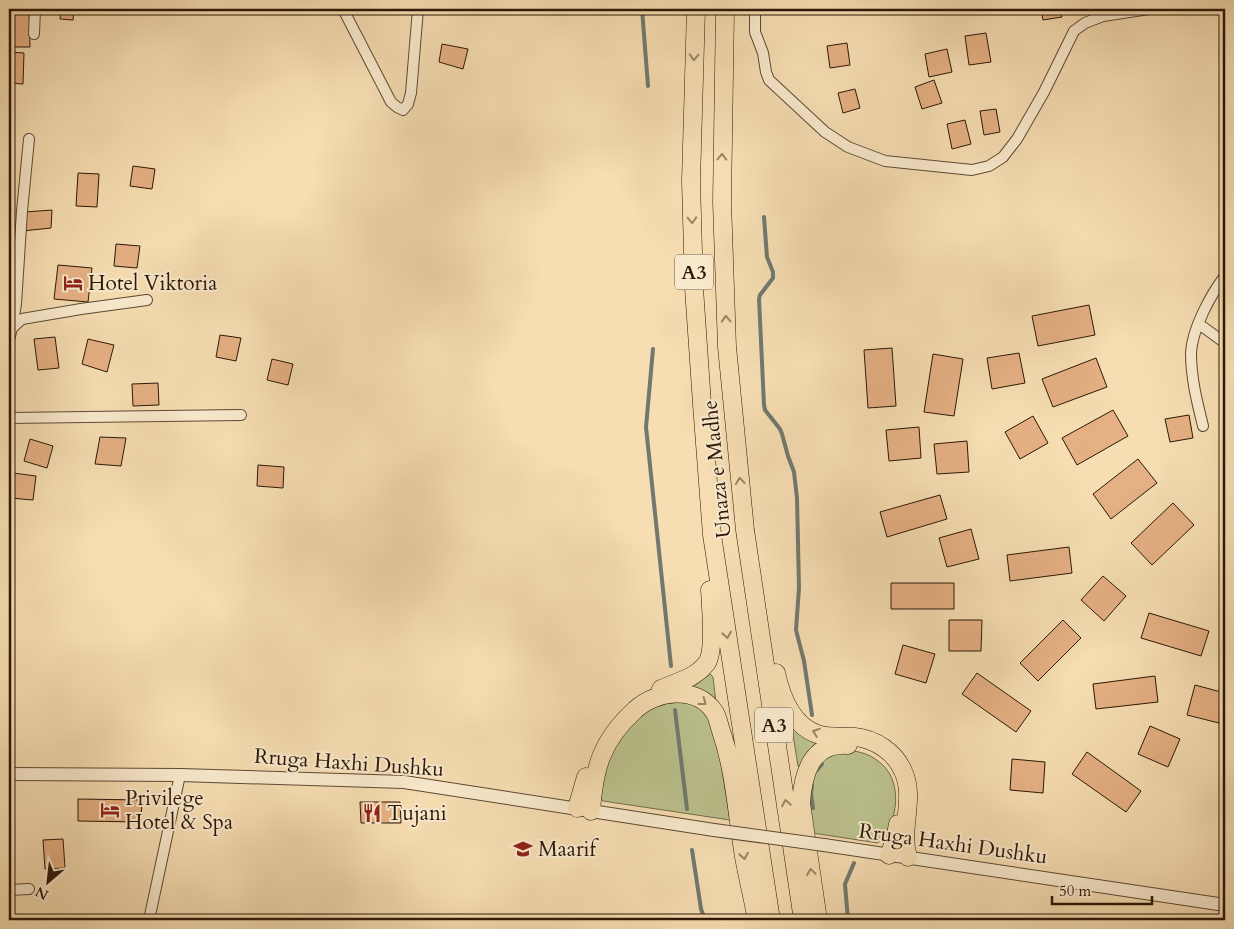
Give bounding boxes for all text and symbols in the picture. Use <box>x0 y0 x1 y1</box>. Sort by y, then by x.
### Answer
one-way arrow <box>689 54 700 62</box>
one-way arrow <box>717 153 727 160</box>
one-way arrow <box>687 216 698 224</box>
road number: A3 <box>675 254 713 290</box>
place label: Hotel Viktoria <box>88 269 217 298</box>
hotel icon: Hotel Viktoria <box>62 272 84 294</box>
one-way arrow <box>721 315 731 323</box>
street label: Unaza e Madhe <box>695 399 739 539</box>
one-way arrow <box>735 477 746 485</box>
one-way arrow <box>721 632 732 640</box>
one-way arrow <box>697 697 706 705</box>
road number: A3 <box>755 708 793 742</box>
one-way arrow <box>812 728 821 738</box>
street label: Rruga Haxhi Dushku <box>253 742 445 784</box>
place label: Privilege Hotel & Spa <box>125 784 233 837</box>
one-way arrow <box>781 798 791 807</box>
hotel icon: Privilege Hotel & Spa <box>99 799 121 821</box>
place label: Tujani <box>387 799 447 828</box>
restaurant icon: Tujani <box>361 802 383 824</box>
street label: Rruga Haxhi Dushku <box>857 816 1049 872</box>
place label: Maarif <box>538 835 599 864</box>
school or university icon: Maarif <box>512 838 534 860</box>
one-way arrow <box>739 852 749 860</box>
north arrow <box>22 856 72 906</box>
one-way arrow <box>806 868 817 876</box>
scale bar <box>1052 874 1152 906</box>
text: 50 m <box>1059 881 1091 901</box>
text: N <box>32 882 52 904</box>

